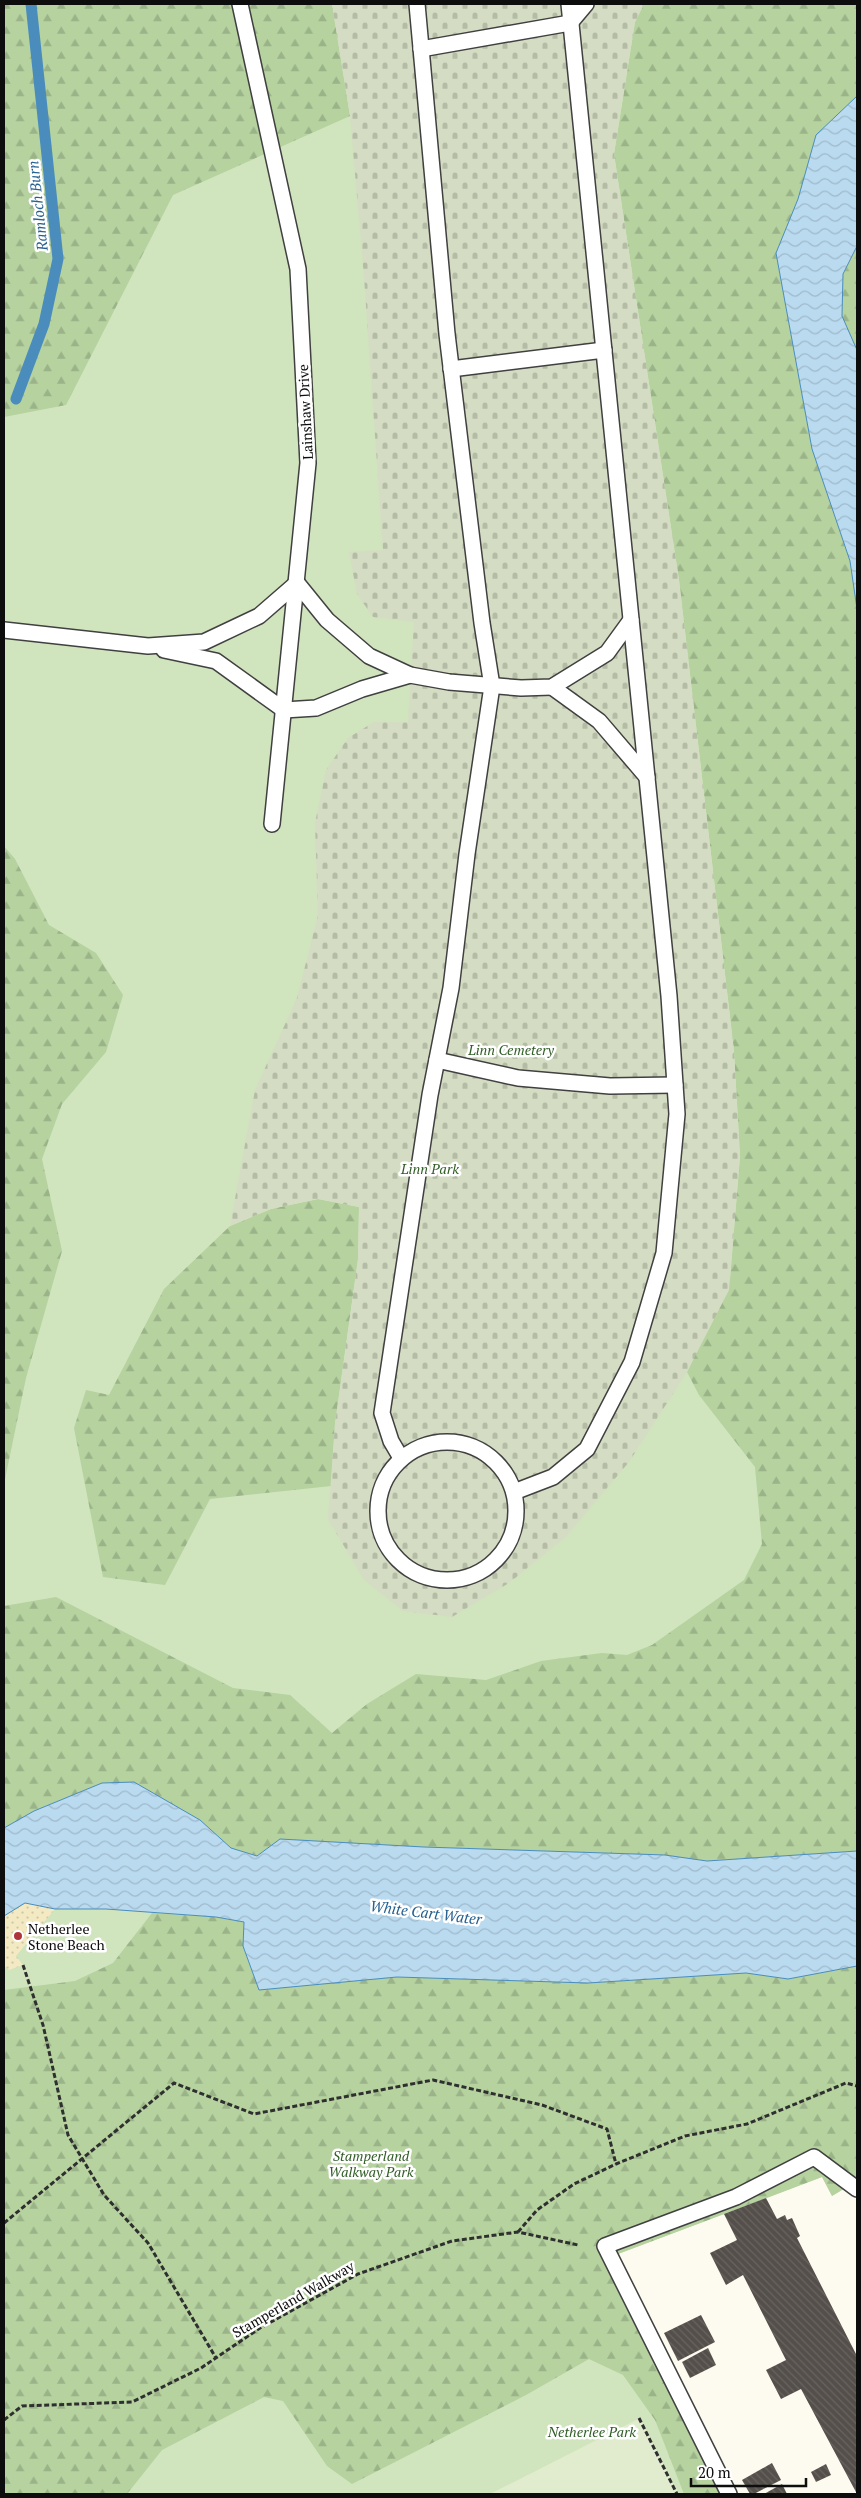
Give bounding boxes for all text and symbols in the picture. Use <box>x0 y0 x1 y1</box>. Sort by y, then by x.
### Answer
water label: Ramloch Burn <box>22 160 52 253</box>
street label: Lainshaw Drive <box>293 364 317 460</box>
park label: Linn Cemetery <box>467 1040 554 1059</box>
park label: Linn Park <box>400 1159 459 1178</box>
water label: White Cart Water <box>369 1895 484 1929</box>
place label: Netherlee Stone Beach <box>28 1919 105 1954</box>
marker: Netherlee Stone Beach <box>12 1930 24 1942</box>
park label: Stamperland Walkway Park <box>329 2146 414 2181</box>
street label: Stamperland Walkway <box>229 2256 358 2342</box>
park label: Netherlee Park <box>547 2422 636 2441</box>
scale bar <box>691 2456 806 2488</box>
text: 20 m <box>698 2462 731 2482</box>

